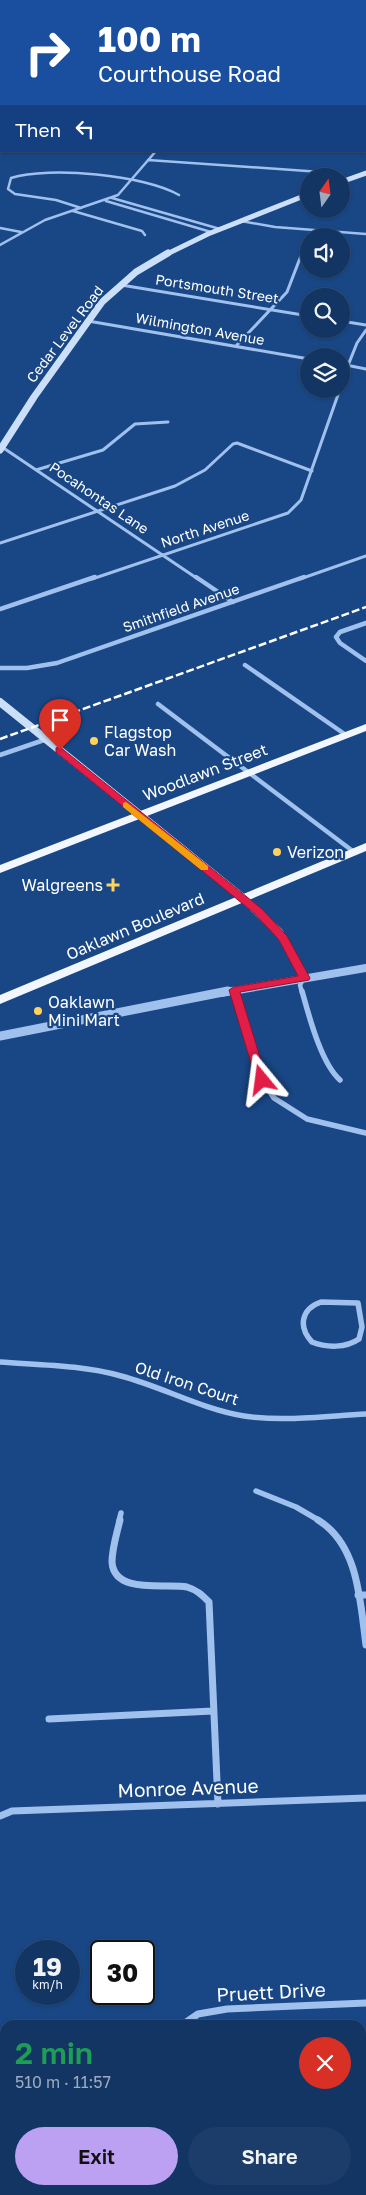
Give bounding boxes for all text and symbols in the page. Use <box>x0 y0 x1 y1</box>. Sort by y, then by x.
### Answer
text: 100 m <box>98 18 201 60</box>
icon: right <box>15 20 80 85</box>
text: Courthouse Road <box>98 60 281 87</box>
icon: left <box>71 115 99 143</box>
text: Then <box>15 118 61 141</box>
north arrow <box>300 168 350 218</box>
map controls <box>300 168 350 398</box>
button: sound <box>300 228 350 278</box>
street label: Portsmouth Street <box>154 270 280 307</box>
street label: Cedar Level Road <box>23 282 107 385</box>
button: search <box>300 288 350 338</box>
street label: Wilmington Avenue <box>134 309 266 348</box>
button: layers <box>300 348 350 398</box>
street label: Pocahontas Lane <box>47 458 152 537</box>
street label: North Avenue <box>159 506 251 551</box>
street label: Smithfield Avenue <box>120 580 241 635</box>
pin <box>39 699 81 750</box>
icon: arrive <box>46 706 74 734</box>
place label: Flagstop Car Wash <box>104 722 176 760</box>
marker: Flagstop Car Wash <box>88 735 100 747</box>
street label: Woodlawn Street <box>140 739 270 805</box>
place label: Verizon <box>287 842 344 862</box>
marker: Verizon <box>271 846 283 858</box>
place label: Walgreens <box>21 875 103 895</box>
marker: Walgreens <box>107 879 119 891</box>
street label: Oaklawn Boulevard <box>63 888 207 964</box>
place label: Oaklawn Mini Mart <box>48 992 120 1030</box>
marker: Oaklawn Mini Mart <box>32 1005 44 1017</box>
position arrow <box>235 1053 287 1105</box>
street label: Old Iron Court <box>132 1357 242 1409</box>
street label: Monroe Avenue <box>117 1774 259 1801</box>
speed limit sign: 30 <box>90 1940 155 2005</box>
text: 19 <box>33 1951 62 1982</box>
text: km/h <box>32 1977 63 1992</box>
street label: Pruett Drive <box>216 1977 326 2006</box>
text: 2 min <box>15 2035 93 2071</box>
button: close <box>299 2037 351 2089</box>
text: 510 m · 11:57 <box>15 2072 111 2092</box>
button: Exit <box>15 2127 178 2185</box>
button: Share <box>188 2127 351 2185</box>

